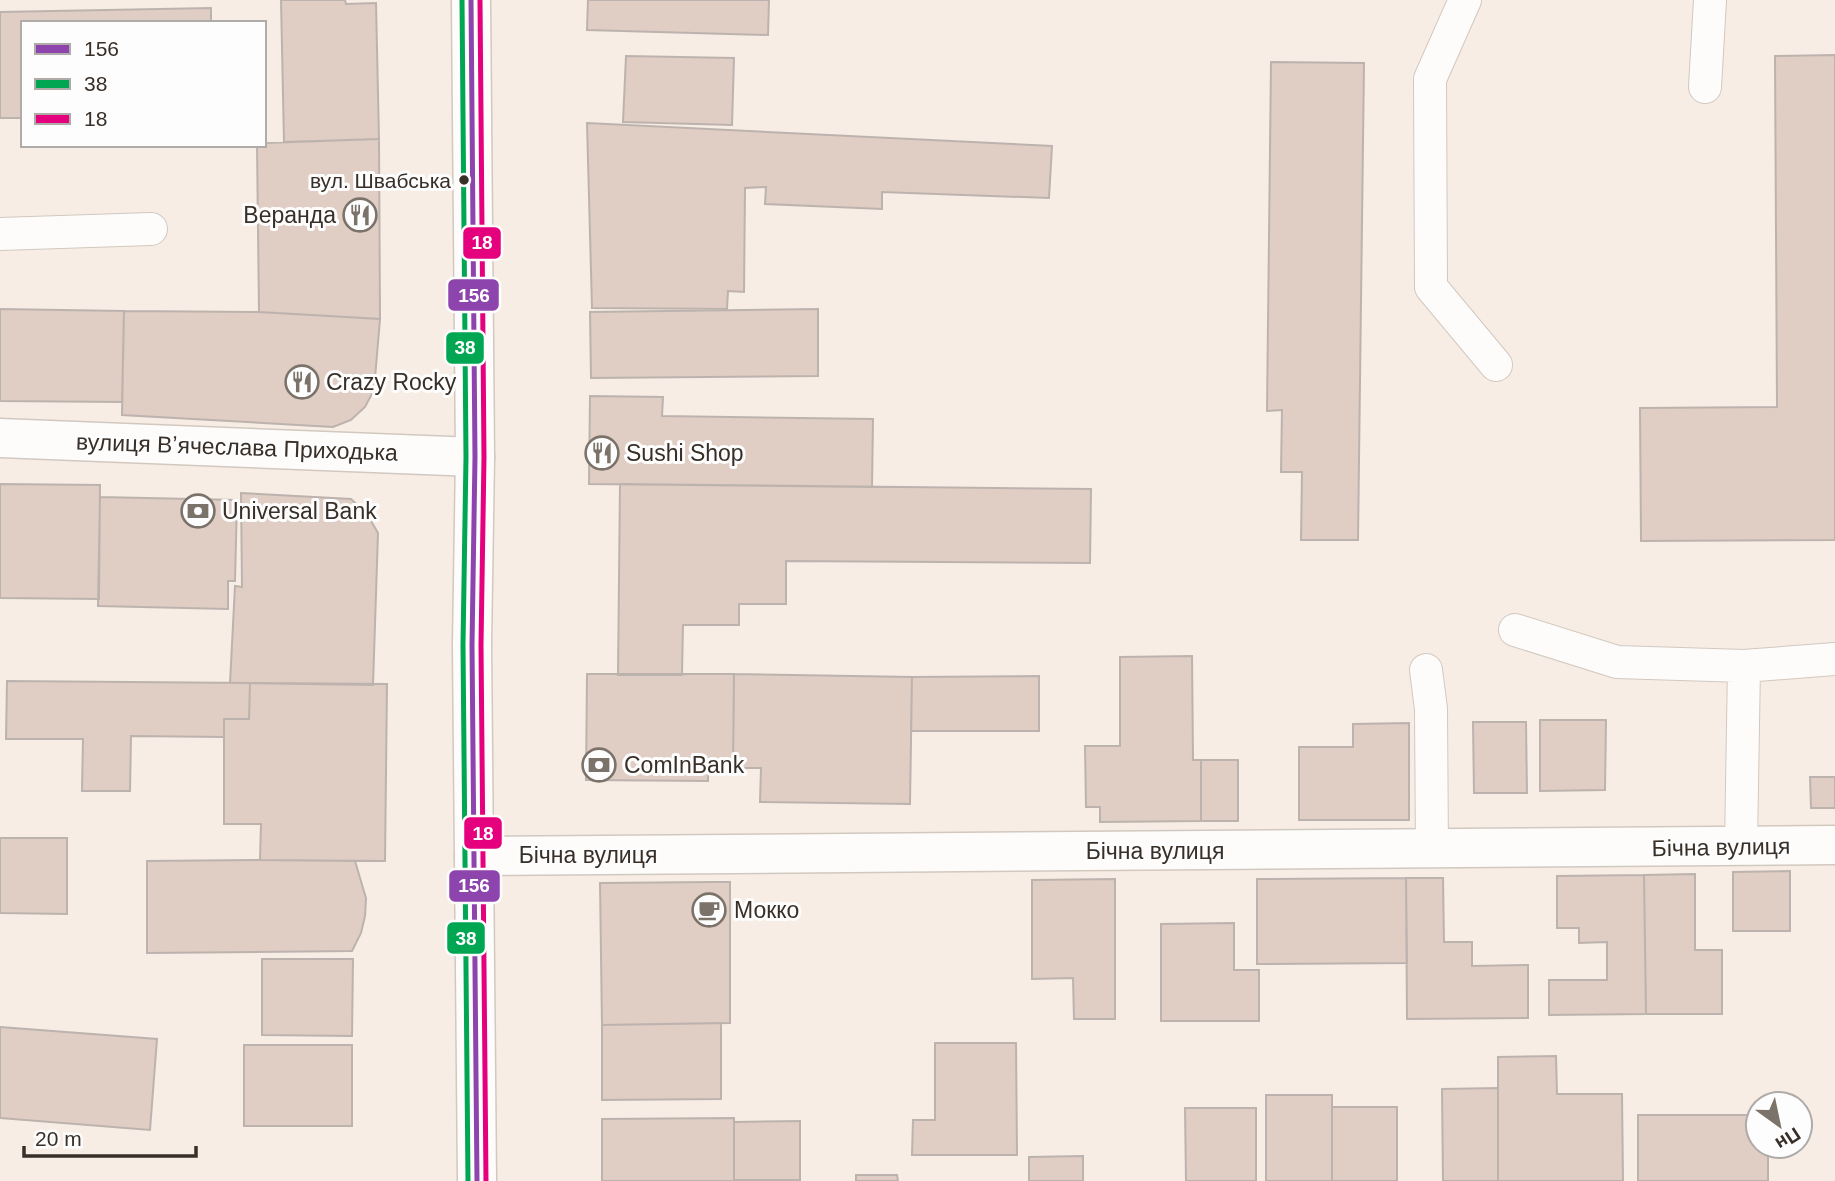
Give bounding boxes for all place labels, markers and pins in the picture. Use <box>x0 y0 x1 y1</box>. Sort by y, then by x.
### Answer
place label: вул. Швабська <box>310 169 451 192</box>
marker: вул. Швабська <box>457 173 471 187</box>
restaurant icon: Веранда <box>341 196 379 234</box>
place label: Веранда <box>243 202 336 228</box>
restaurant icon: Crazy Rocky <box>283 363 321 401</box>
place label: Crazy Rocky <box>326 369 457 395</box>
restaurant icon: Sushi Shop <box>583 434 621 472</box>
place label: Sushi Shop <box>626 440 744 466</box>
bank icon: Universal Bank <box>179 492 217 530</box>
place label: Universal Bank <box>222 498 377 524</box>
bank icon: ComInBank <box>580 746 618 784</box>
place label: ComInBank <box>624 752 745 778</box>
cafe icon: Мокко <box>690 891 728 929</box>
place label: Мокко <box>734 897 799 923</box>

